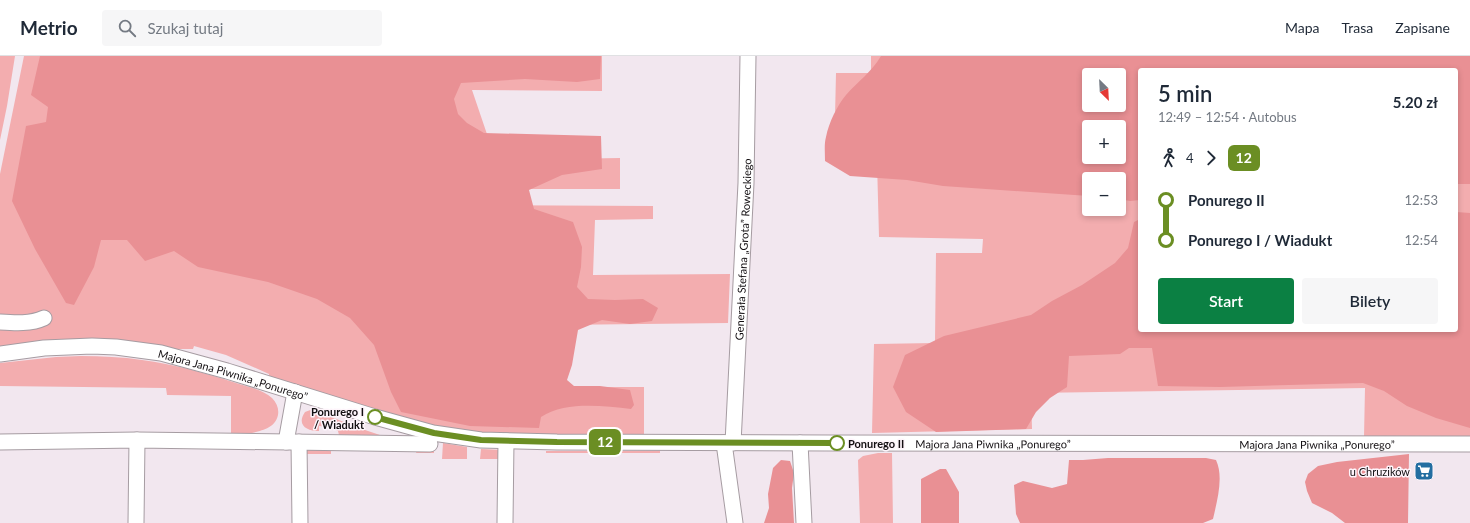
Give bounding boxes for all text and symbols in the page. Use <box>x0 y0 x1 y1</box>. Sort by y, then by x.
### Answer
search box <box>102 10 382 46</box>
text: Metrio <box>20 16 78 39</box>
icon: search <box>116 17 138 39</box>
text: Szukaj tutaj <box>148 19 223 37</box>
text: Mapa <box>1285 19 1320 36</box>
text: Trasa <box>1342 19 1373 36</box>
text: Zapisane <box>1395 19 1450 36</box>
north arrow <box>1082 68 1126 112</box>
map controls <box>1082 68 1126 216</box>
text: 5 min <box>1158 80 1212 107</box>
text: 5.20 zł <box>1393 93 1438 111</box>
text: 12:49 – 12:54 · Autobus <box>1158 109 1297 125</box>
button: + <box>1082 120 1126 164</box>
icon: walk <box>1158 147 1180 169</box>
icon: forward <box>1200 147 1222 169</box>
text: 12 <box>1236 149 1252 166</box>
text: 4 <box>1186 150 1194 166</box>
street label: Generała Stefana „Grota” Roweckiego <box>732 158 753 340</box>
button: − <box>1082 172 1126 216</box>
text: Ponurego II <box>1188 191 1265 209</box>
text: 12:53 <box>1405 192 1438 208</box>
text: Ponurego I / Wiadukt <box>1188 231 1332 249</box>
text: 12:54 <box>1405 232 1438 248</box>
button: Start <box>1158 278 1294 324</box>
button: Bilety <box>1302 278 1438 324</box>
street label: Majora Jana Piwnika „Ponurego” <box>157 346 310 402</box>
place label: Ponurego I / Wiadukt <box>311 405 365 431</box>
marker: Ponurego I / Wiadukt <box>367 409 383 425</box>
line badge: 12 <box>587 429 623 455</box>
text: 12 <box>597 433 613 450</box>
marker: Ponurego II <box>829 435 845 451</box>
place label: Ponurego II <box>848 437 904 450</box>
street label: Majora Jana Piwnika „Ponurego” <box>915 437 1071 450</box>
street label: Majora Jana Piwnika „Ponurego” <box>1239 437 1395 450</box>
supermarket icon: u Chruzików <box>1413 460 1435 482</box>
place label: u Chruzików <box>1350 465 1410 478</box>

